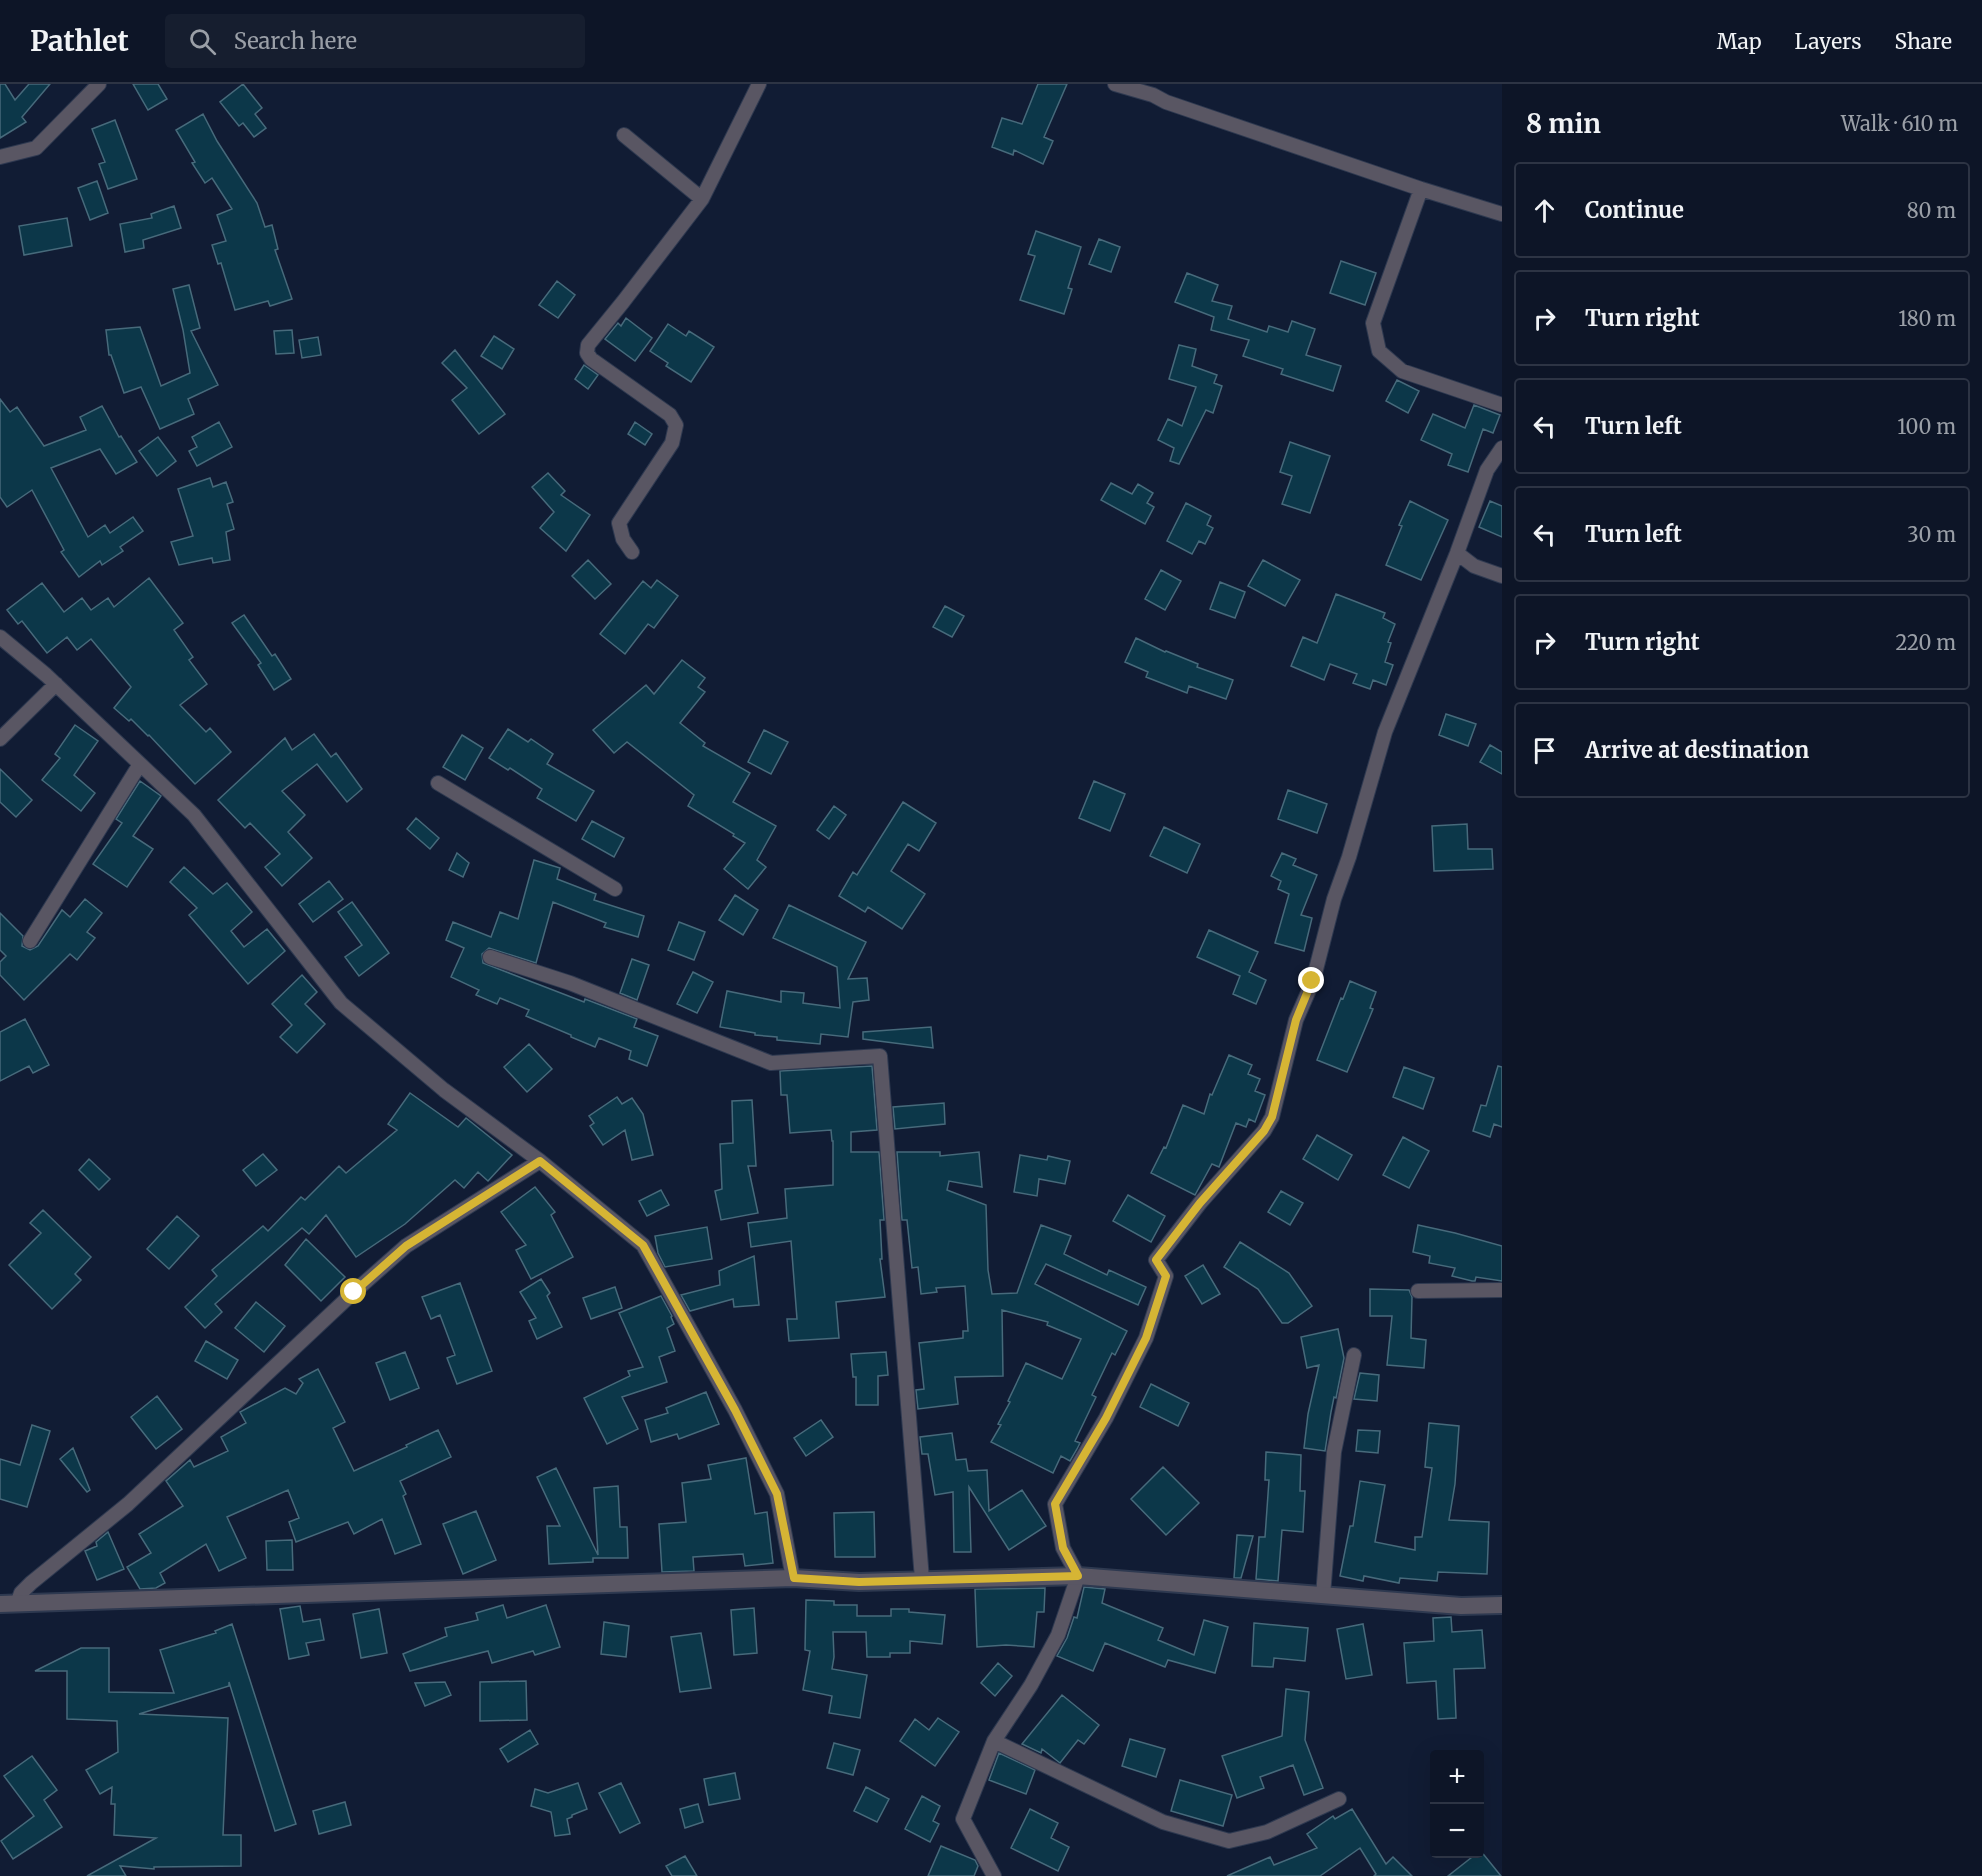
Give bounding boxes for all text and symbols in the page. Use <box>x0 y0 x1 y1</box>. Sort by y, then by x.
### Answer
search box <box>165 14 585 68</box>
text: Pathlet <box>30 23 129 59</box>
icon: search <box>186 25 219 58</box>
text: Search here <box>234 27 357 55</box>
text: Map <box>1717 28 1762 55</box>
text: Layers <box>1795 28 1862 55</box>
text: Share <box>1895 28 1952 55</box>
text: 8 min <box>1526 107 1601 140</box>
text: Walk · 610 m <box>1841 111 1958 136</box>
icon: ahead <box>1528 194 1561 227</box>
text: Continue <box>1585 196 1684 224</box>
text: 80 m <box>1907 198 1956 223</box>
icon: right <box>1528 302 1561 335</box>
text: Turn right <box>1585 304 1699 332</box>
text: 180 m <box>1898 306 1956 331</box>
icon: left <box>1528 410 1561 443</box>
text: Turn left <box>1585 412 1682 440</box>
text: 100 m <box>1897 414 1956 439</box>
icon: left <box>1528 518 1561 551</box>
text: Turn left <box>1585 520 1682 548</box>
text: 30 m <box>1907 522 1956 547</box>
icon: right <box>1528 626 1561 659</box>
text: Turn right <box>1585 628 1699 656</box>
text: 220 m <box>1896 630 1956 655</box>
icon: arrive <box>1528 734 1561 767</box>
text: Arrive at destination <box>1585 736 1809 764</box>
route end <box>1298 967 1324 993</box>
route start <box>340 1278 366 1304</box>
map controls <box>1430 1750 1484 1858</box>
button: + <box>1430 1750 1484 1804</box>
button: − <box>1430 1804 1484 1858</box>

